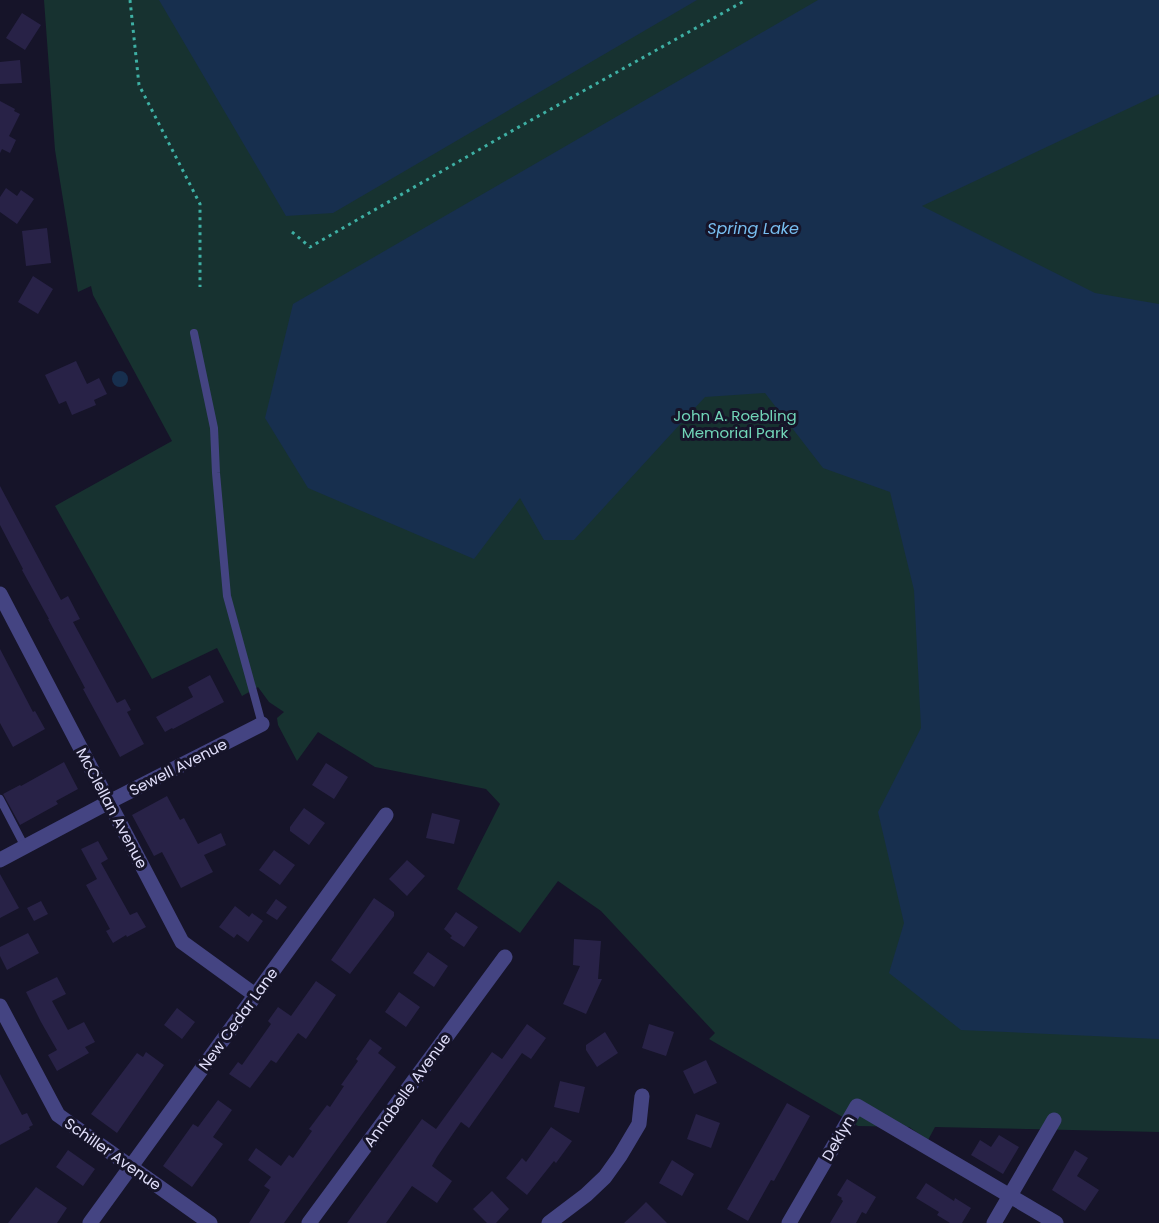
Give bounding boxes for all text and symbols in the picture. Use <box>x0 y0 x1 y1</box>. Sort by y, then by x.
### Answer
water label: Spring Lake <box>707 217 799 240</box>
park label: John A. Roebling Memorial Park <box>673 405 797 443</box>
street label: Sewell Avenue <box>125 733 231 801</box>
street label: McClellan Avenue <box>71 744 153 872</box>
street label: New Cedar Lane <box>194 963 282 1075</box>
street label: Annabelle Avenue <box>359 1029 455 1151</box>
street label: Deklyn <box>817 1111 859 1165</box>
street label: Schiller Avenue <box>60 1113 166 1195</box>

